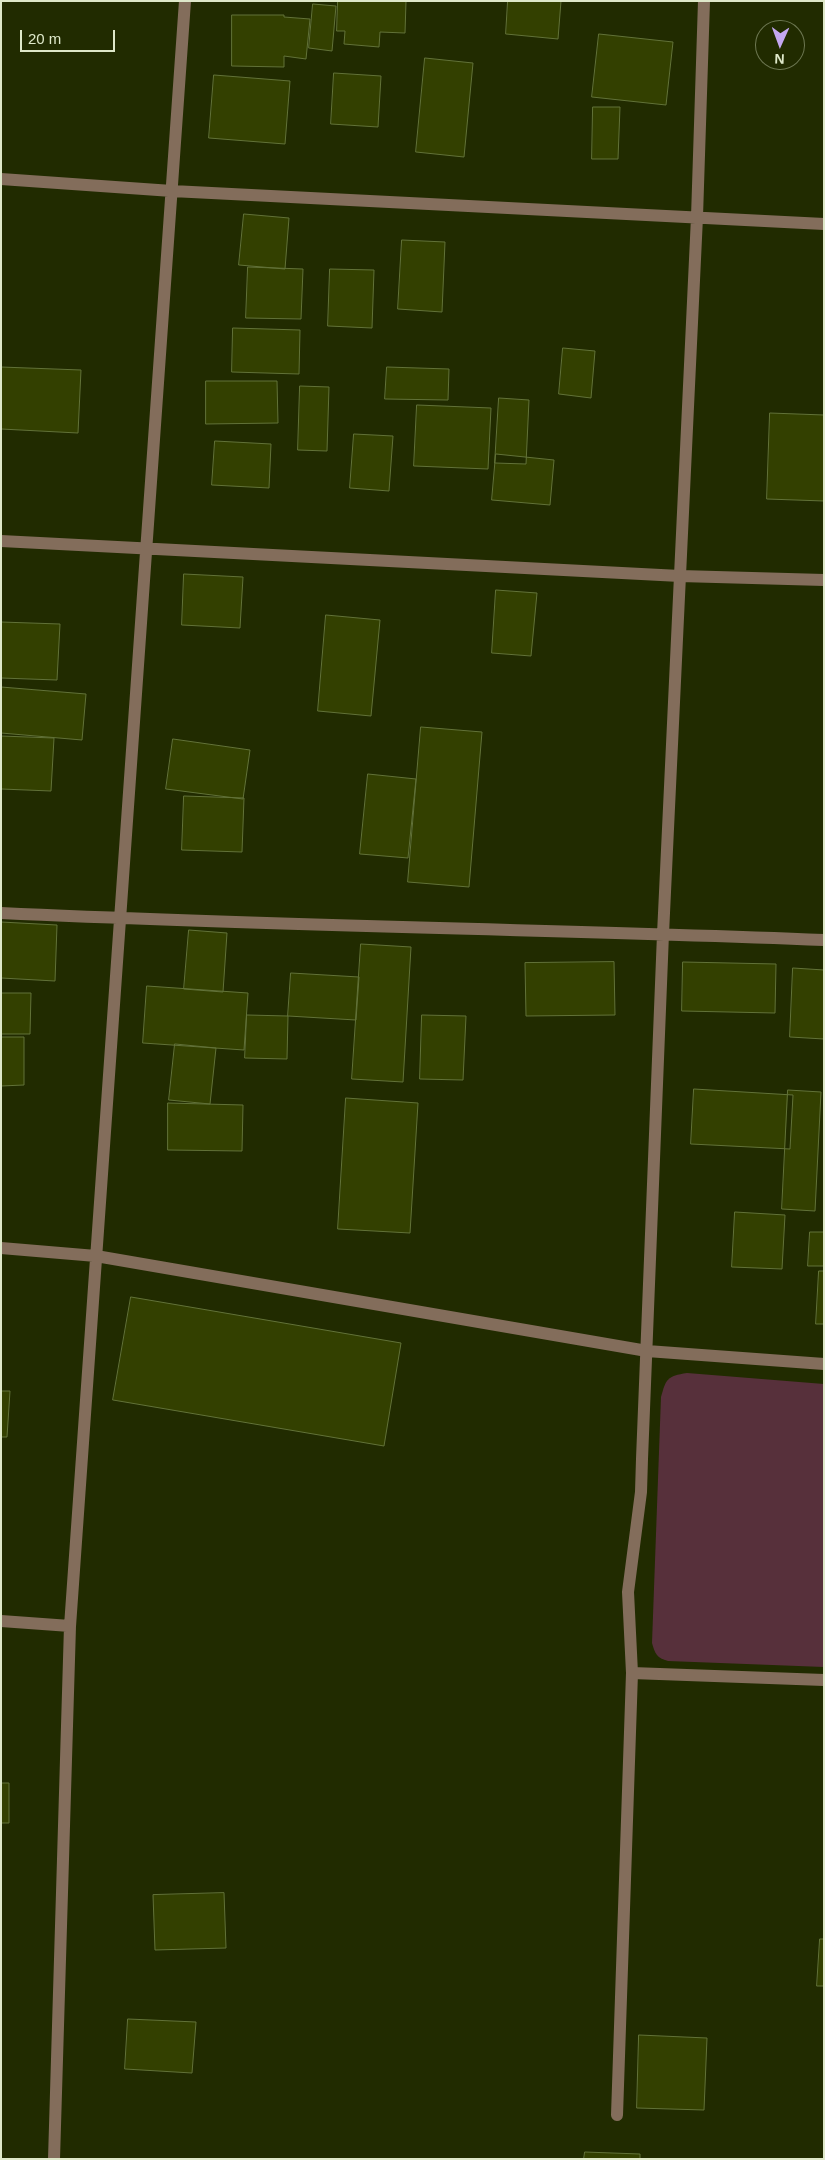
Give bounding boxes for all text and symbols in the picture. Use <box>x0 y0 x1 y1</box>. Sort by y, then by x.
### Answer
scale bar <box>22 20 118 52</box>
north arrow <box>755 20 805 70</box>
text: 20 m <box>28 30 61 47</box>
text: N <box>774 51 785 67</box>

